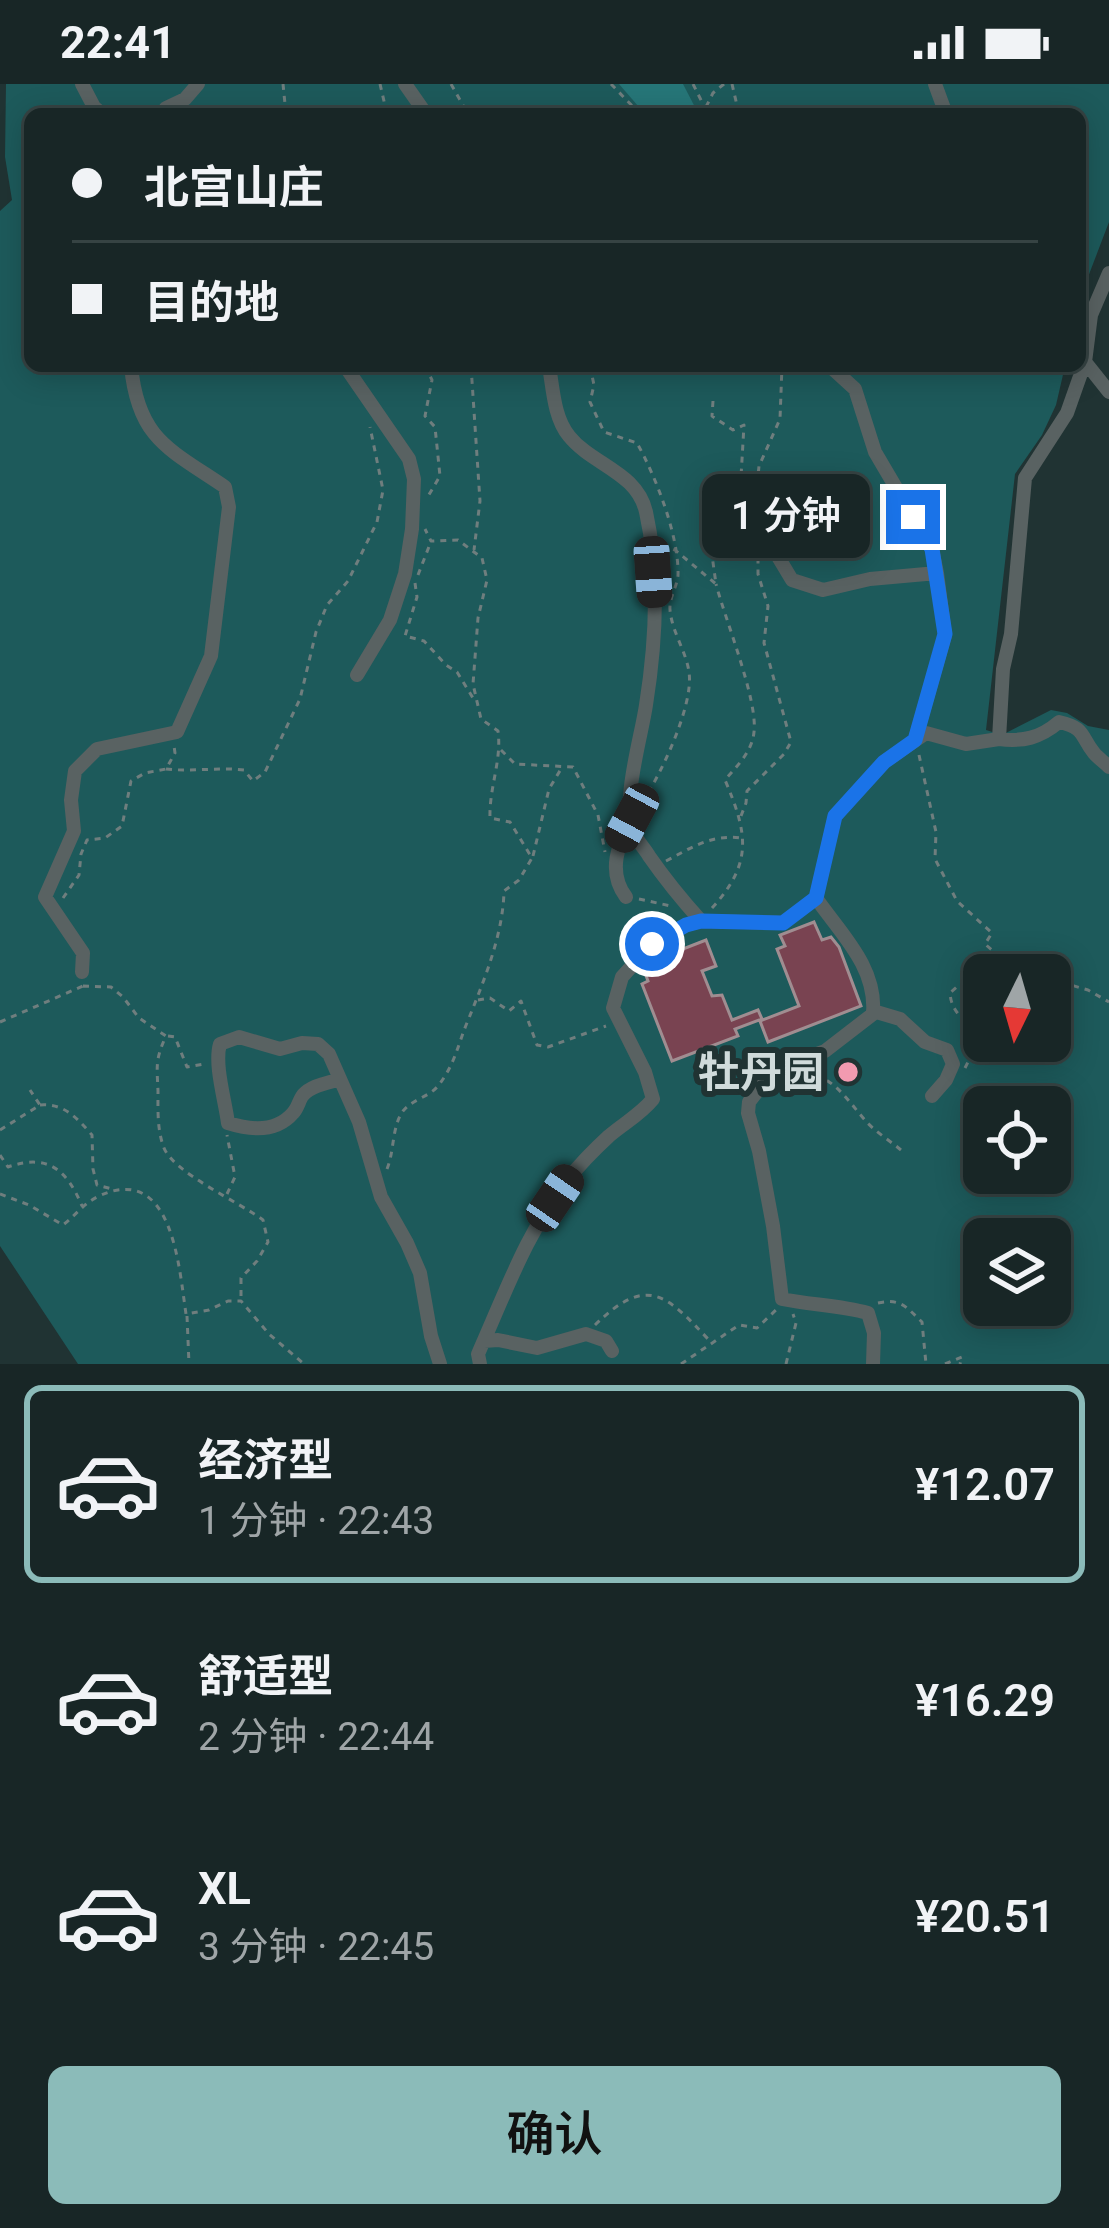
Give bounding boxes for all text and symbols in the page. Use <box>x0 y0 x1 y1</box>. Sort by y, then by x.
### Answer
text: 22:41 <box>60 16 176 69</box>
text: 北宫山庄 <box>144 161 324 214</box>
text: 目的地 <box>144 276 279 329</box>
callout: 1 分钟 <box>703 475 871 559</box>
route end <box>886 490 940 544</box>
text: 1 分钟 <box>731 493 841 539</box>
car <box>633 535 673 609</box>
car <box>599 778 665 858</box>
route start <box>625 917 679 971</box>
north arrow <box>963 954 1071 1062</box>
map controls <box>963 954 1071 1326</box>
place label: 牡丹园 <box>698 1048 824 1097</box>
marker: 牡丹园 <box>835 1059 861 1085</box>
button: locate <box>963 1086 1071 1194</box>
car <box>520 1158 590 1238</box>
button: layers <box>963 1218 1071 1326</box>
icon: car <box>54 1430 162 1538</box>
text: 经济型 <box>198 1434 333 1487</box>
text: ¥12.07 <box>915 1458 1055 1511</box>
text: 1 分钟 · 22:43 <box>198 1498 434 1544</box>
icon: car <box>54 1646 162 1754</box>
text: 舒适型 <box>198 1650 333 1703</box>
text: ¥16.29 <box>915 1674 1055 1727</box>
text: 2 分钟 · 22:44 <box>198 1714 434 1760</box>
icon: car <box>54 1862 162 1970</box>
text: XL <box>198 1862 251 1915</box>
text: ¥20.51 <box>915 1890 1055 1943</box>
text: 3 分钟 · 22:45 <box>198 1924 434 1970</box>
button: 确认 <box>48 2066 1061 2204</box>

